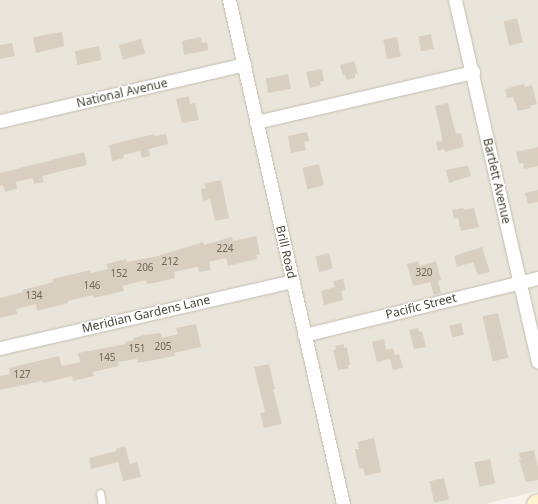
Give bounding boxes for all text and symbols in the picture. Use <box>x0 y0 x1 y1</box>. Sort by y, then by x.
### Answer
street label: National Avenue <box>75 76 169 110</box>
street label: Bartlett Avenue <box>480 137 514 225</box>
street label: Brill Road <box>273 224 299 280</box>
house number: 224 <box>216 243 234 255</box>
house number: 212 <box>161 256 179 268</box>
house number: 206 <box>136 262 154 274</box>
house number: 320 <box>415 267 433 279</box>
house number: 152 <box>110 268 128 280</box>
house number: 146 <box>83 280 101 292</box>
house number: 134 <box>25 290 43 302</box>
street label: Pacific Street <box>384 290 458 322</box>
street label: Meridian Gardens Lane <box>80 292 212 336</box>
house number: 205 <box>154 341 172 353</box>
house number: 151 <box>128 343 146 355</box>
house number: 145 <box>98 352 116 364</box>
house number: 127 <box>13 369 31 381</box>

